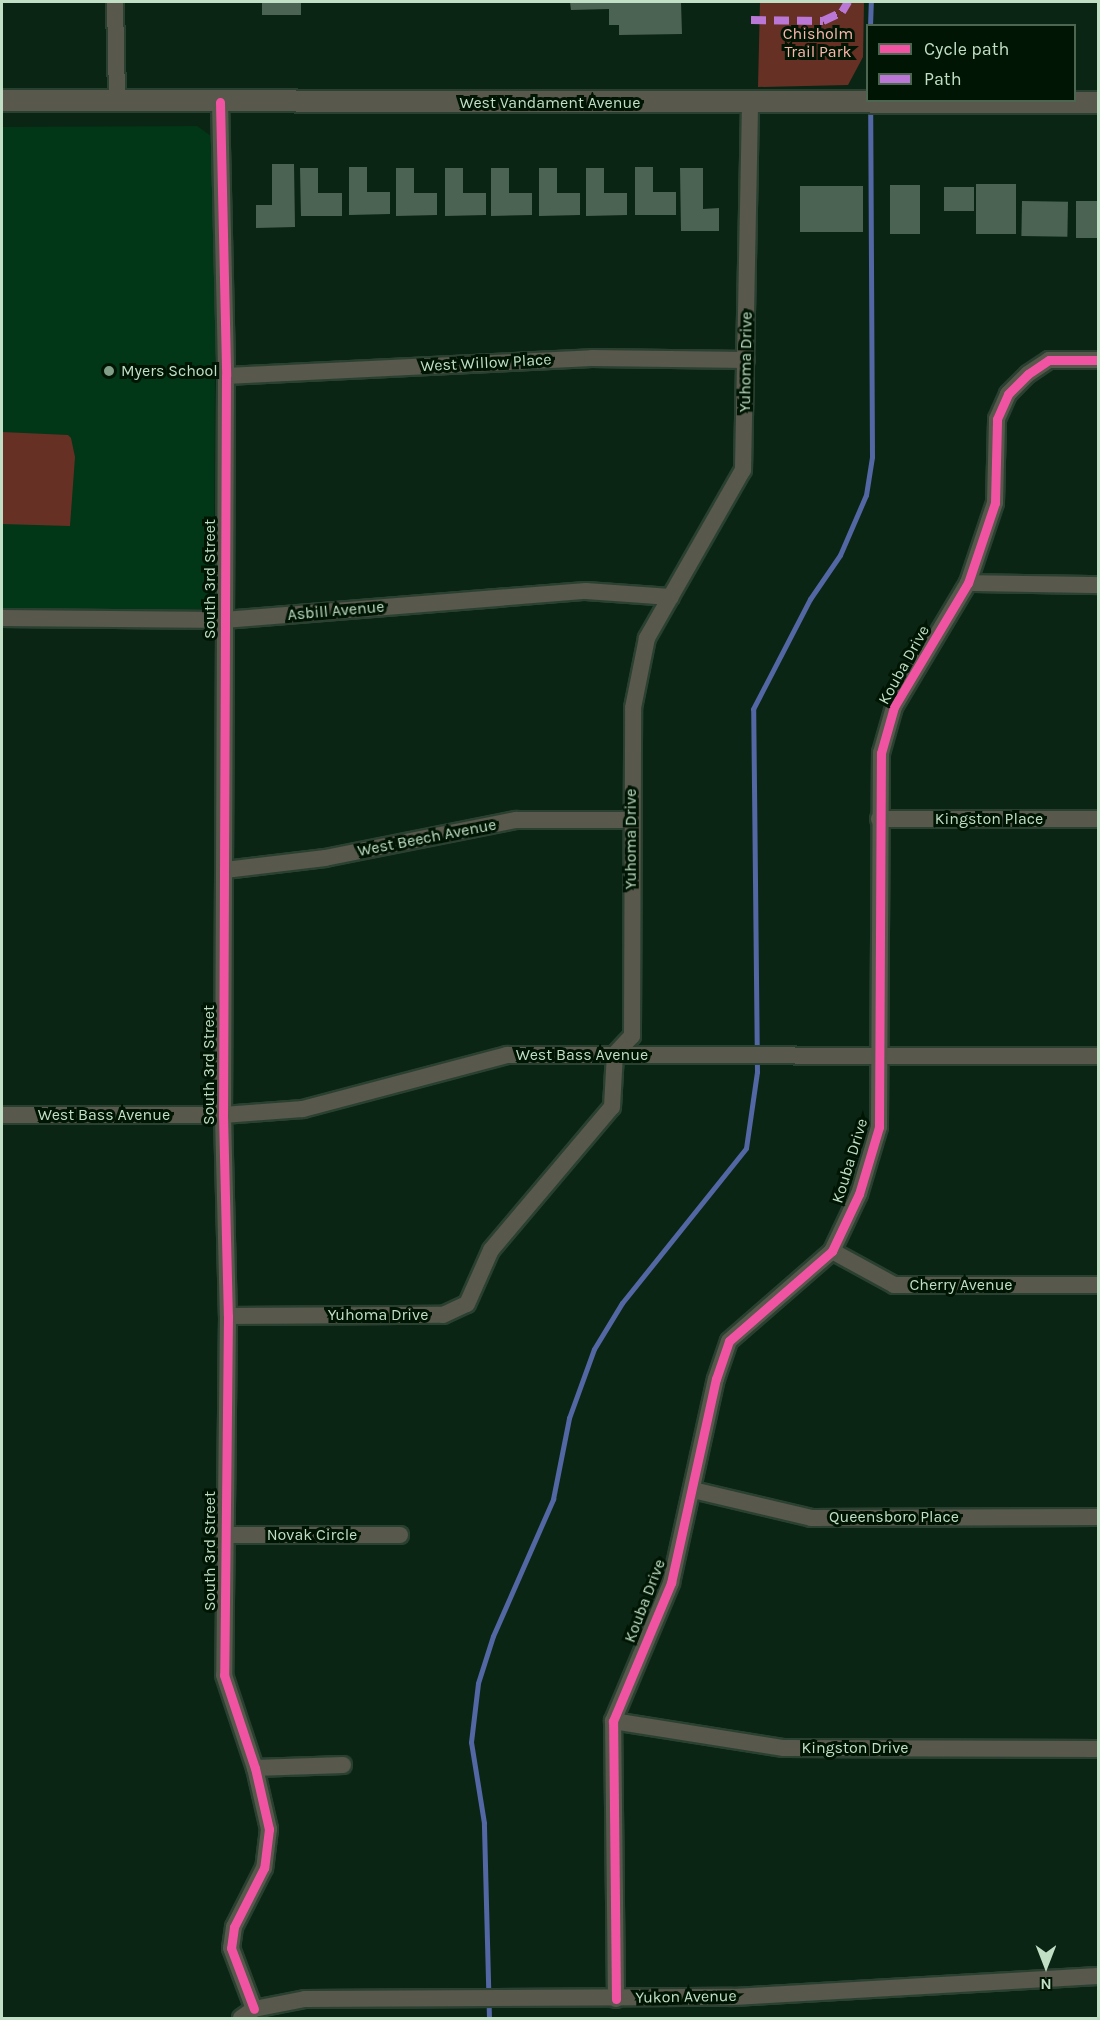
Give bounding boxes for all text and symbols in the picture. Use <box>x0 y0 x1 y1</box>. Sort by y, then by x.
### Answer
park label: Chisholm Trail Park <box>783 24 853 62</box>
legend <box>866 24 1076 102</box>
text: Cycle path <box>924 38 1009 60</box>
text: Path <box>924 68 962 90</box>
street label: West Vandament Avenue <box>460 93 640 113</box>
street label: Yuhoma Drive <box>736 311 756 413</box>
street label: West Willow Place <box>420 350 552 376</box>
place label: Myers School <box>121 361 218 381</box>
marker: Myers School <box>102 364 116 378</box>
street label: South 3rd Street <box>200 519 220 639</box>
street label: Asbill Avenue <box>287 597 385 625</box>
street label: Kouba Drive <box>874 622 934 708</box>
street label: Yuhoma Drive <box>621 789 641 889</box>
street label: Kingston Place <box>935 809 1043 829</box>
street label: West Beech Avenue <box>356 815 498 861</box>
street label: South 3rd Street <box>199 1005 219 1125</box>
street label: West Bass Avenue <box>516 1045 648 1065</box>
street label: West Bass Avenue <box>38 1105 170 1125</box>
street label: Kouba Drive <box>828 1116 872 1206</box>
street label: Cherry Avenue <box>909 1275 1013 1295</box>
street label: Yuhoma Drive <box>328 1305 428 1325</box>
street label: South 3rd Street <box>200 1491 220 1611</box>
street label: Queensboro Place <box>829 1507 959 1527</box>
street label: Novak Circle <box>267 1525 357 1545</box>
street label: Kouba Drive <box>620 1557 670 1645</box>
street label: Kingston Drive <box>801 1738 909 1758</box>
north arrow <box>1016 1936 1076 1996</box>
text: N <box>1040 1975 1052 1994</box>
street label: Yukon Avenue <box>635 1987 737 2007</box>

